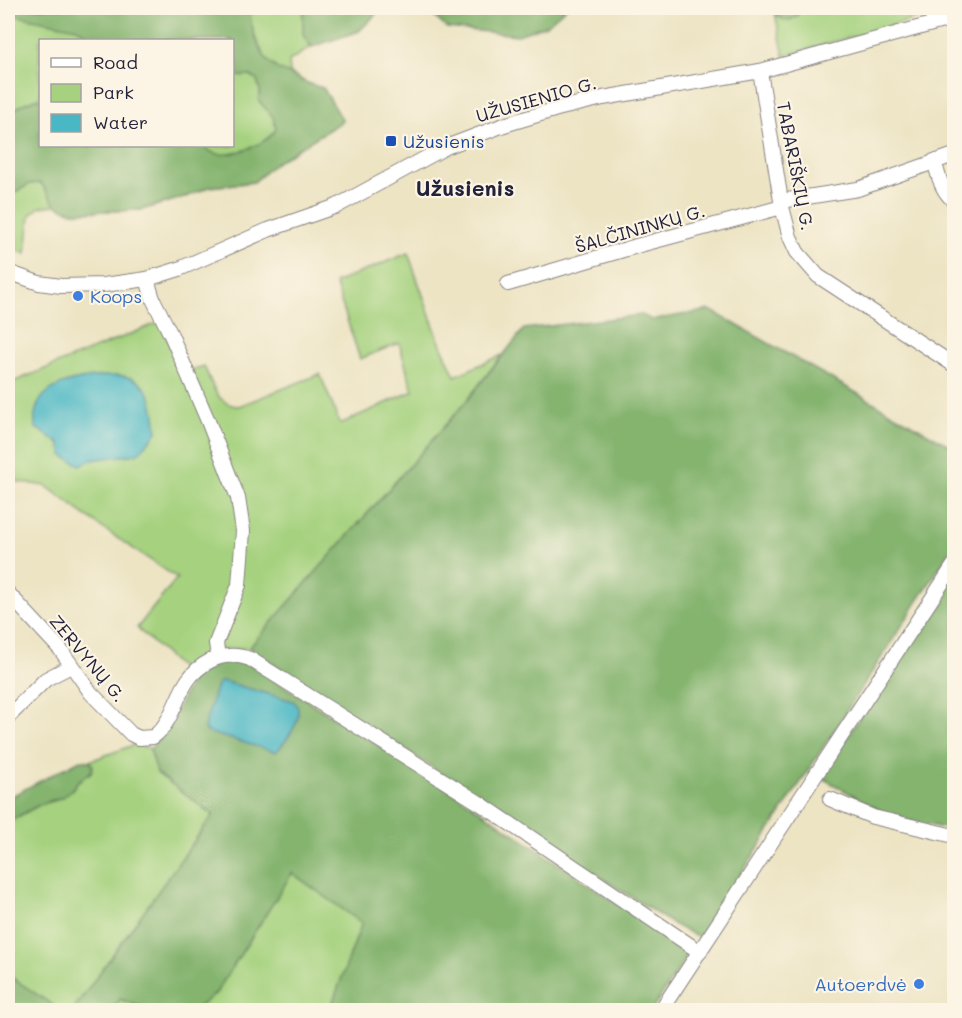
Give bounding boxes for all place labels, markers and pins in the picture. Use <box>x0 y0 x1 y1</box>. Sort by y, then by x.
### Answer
place label: Užusienis <box>403 129 485 153</box>
marker: Užusienis <box>384 134 398 148</box>
place label: Koops <box>90 284 142 308</box>
marker: Koops <box>71 289 85 303</box>
place label: Autoerdvė <box>814 972 907 996</box>
marker: Autoerdvė <box>912 977 926 991</box>

